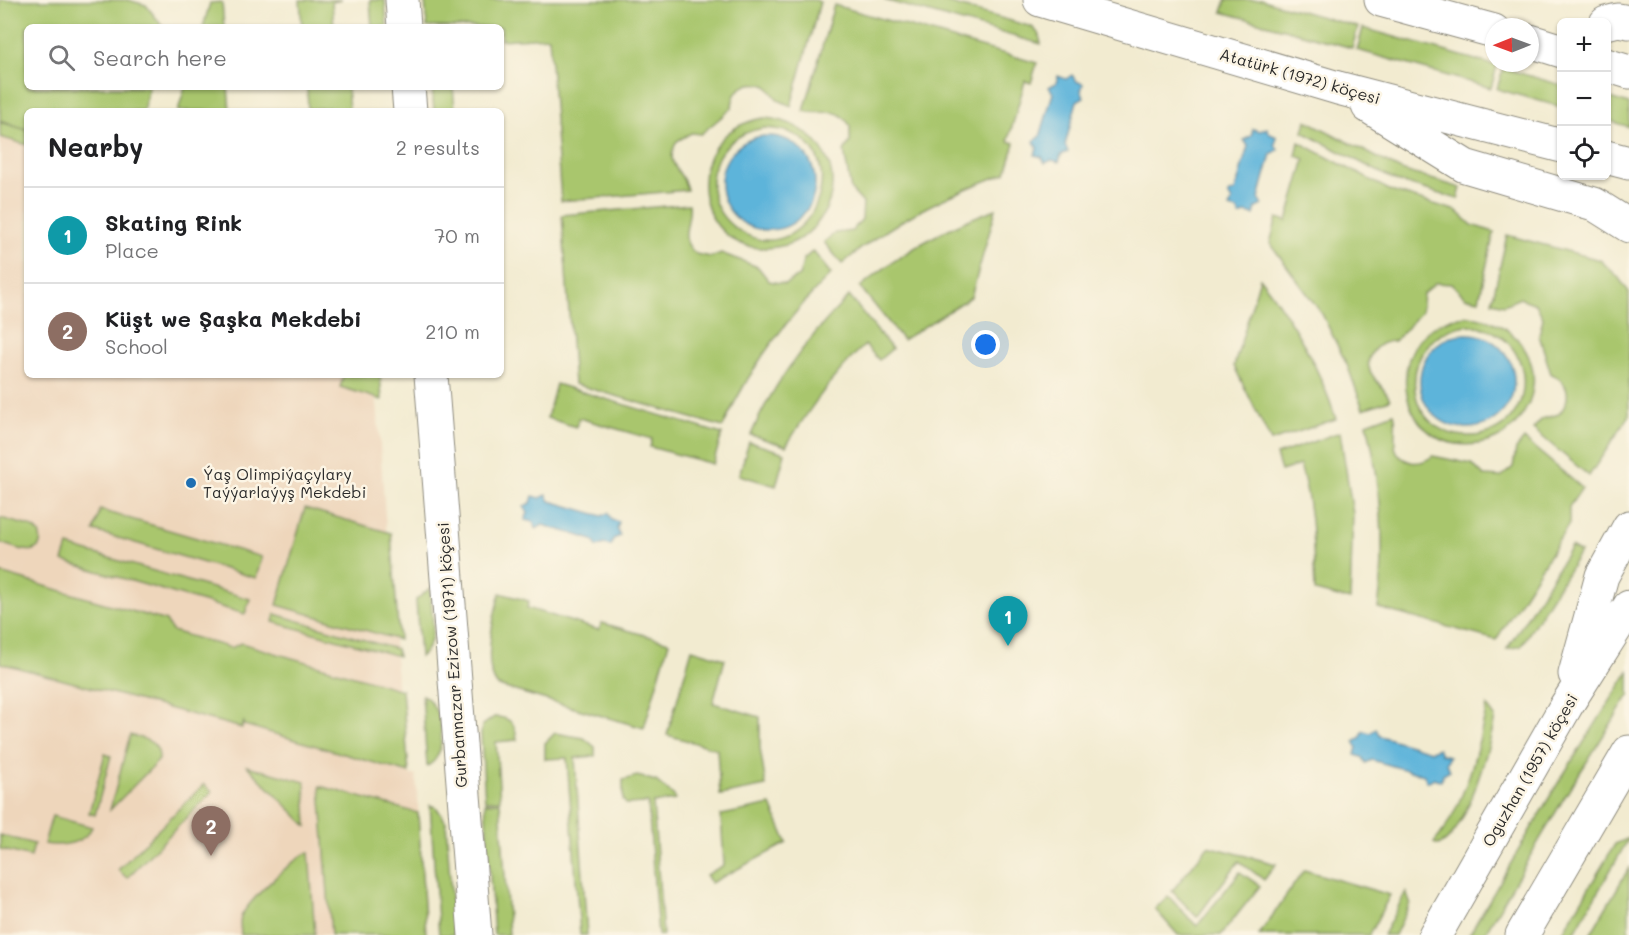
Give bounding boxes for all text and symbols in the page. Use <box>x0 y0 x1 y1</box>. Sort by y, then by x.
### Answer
north arrow <box>1485 18 1539 72</box>
map controls <box>1557 18 1611 180</box>
button: + <box>1557 18 1611 72</box>
search box <box>24 24 504 90</box>
icon: search <box>45 41 78 74</box>
text: Search here <box>93 43 227 72</box>
street label: Atatürk (1972) köçesi <box>1218 43 1383 108</box>
button: − <box>1557 72 1611 126</box>
button: locate <box>1557 126 1611 180</box>
text: Nearby <box>48 130 143 164</box>
text: 2 results <box>396 134 480 160</box>
text: Skating Rink <box>105 208 242 237</box>
text: 1 <box>63 222 72 248</box>
text: 70 m <box>434 222 480 248</box>
text: Place <box>105 237 159 263</box>
text: Küşt we Şaşka Mekdebi <box>105 304 362 333</box>
text: 2 <box>62 318 73 344</box>
text: 210 m <box>425 318 480 344</box>
your location <box>971 330 1000 359</box>
text: School <box>105 333 168 359</box>
place label: Ýaş Olimpiýaçylary Taýýarlaýyş Mekdebi <box>203 463 366 502</box>
marker: Ýaş Olimpiýaçylary Taýýarlaýyş Mekdebi <box>184 476 198 490</box>
street label: Gurbannazar Ezizow (1971) köçesi <box>432 522 471 788</box>
pin: 1 <box>988 596 1028 646</box>
street label: Oguzhan (1957) köçesi <box>1477 689 1582 850</box>
pin: 2 <box>192 806 230 856</box>

